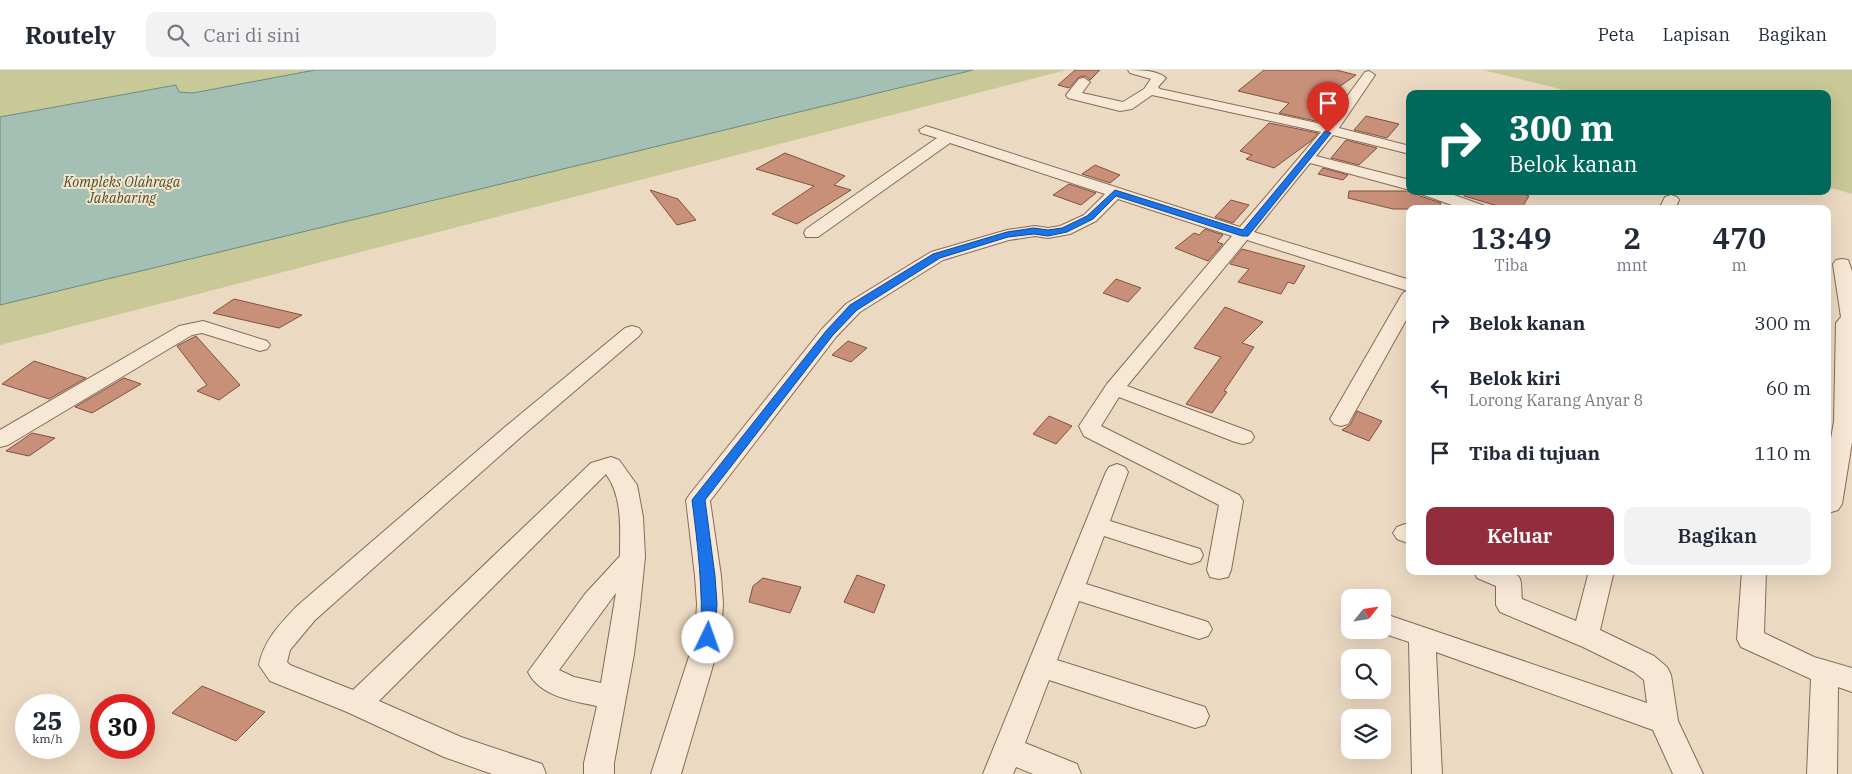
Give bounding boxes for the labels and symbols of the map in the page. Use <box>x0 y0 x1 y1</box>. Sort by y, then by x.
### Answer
pin <box>1307 82 1349 133</box>
park label: Kompleks Olahraga Jakabaring <box>63 173 181 207</box>
north arrow <box>1341 589 1391 639</box>
position arrow <box>681 611 733 663</box>
speed limit sign: 30 <box>90 694 155 759</box>

